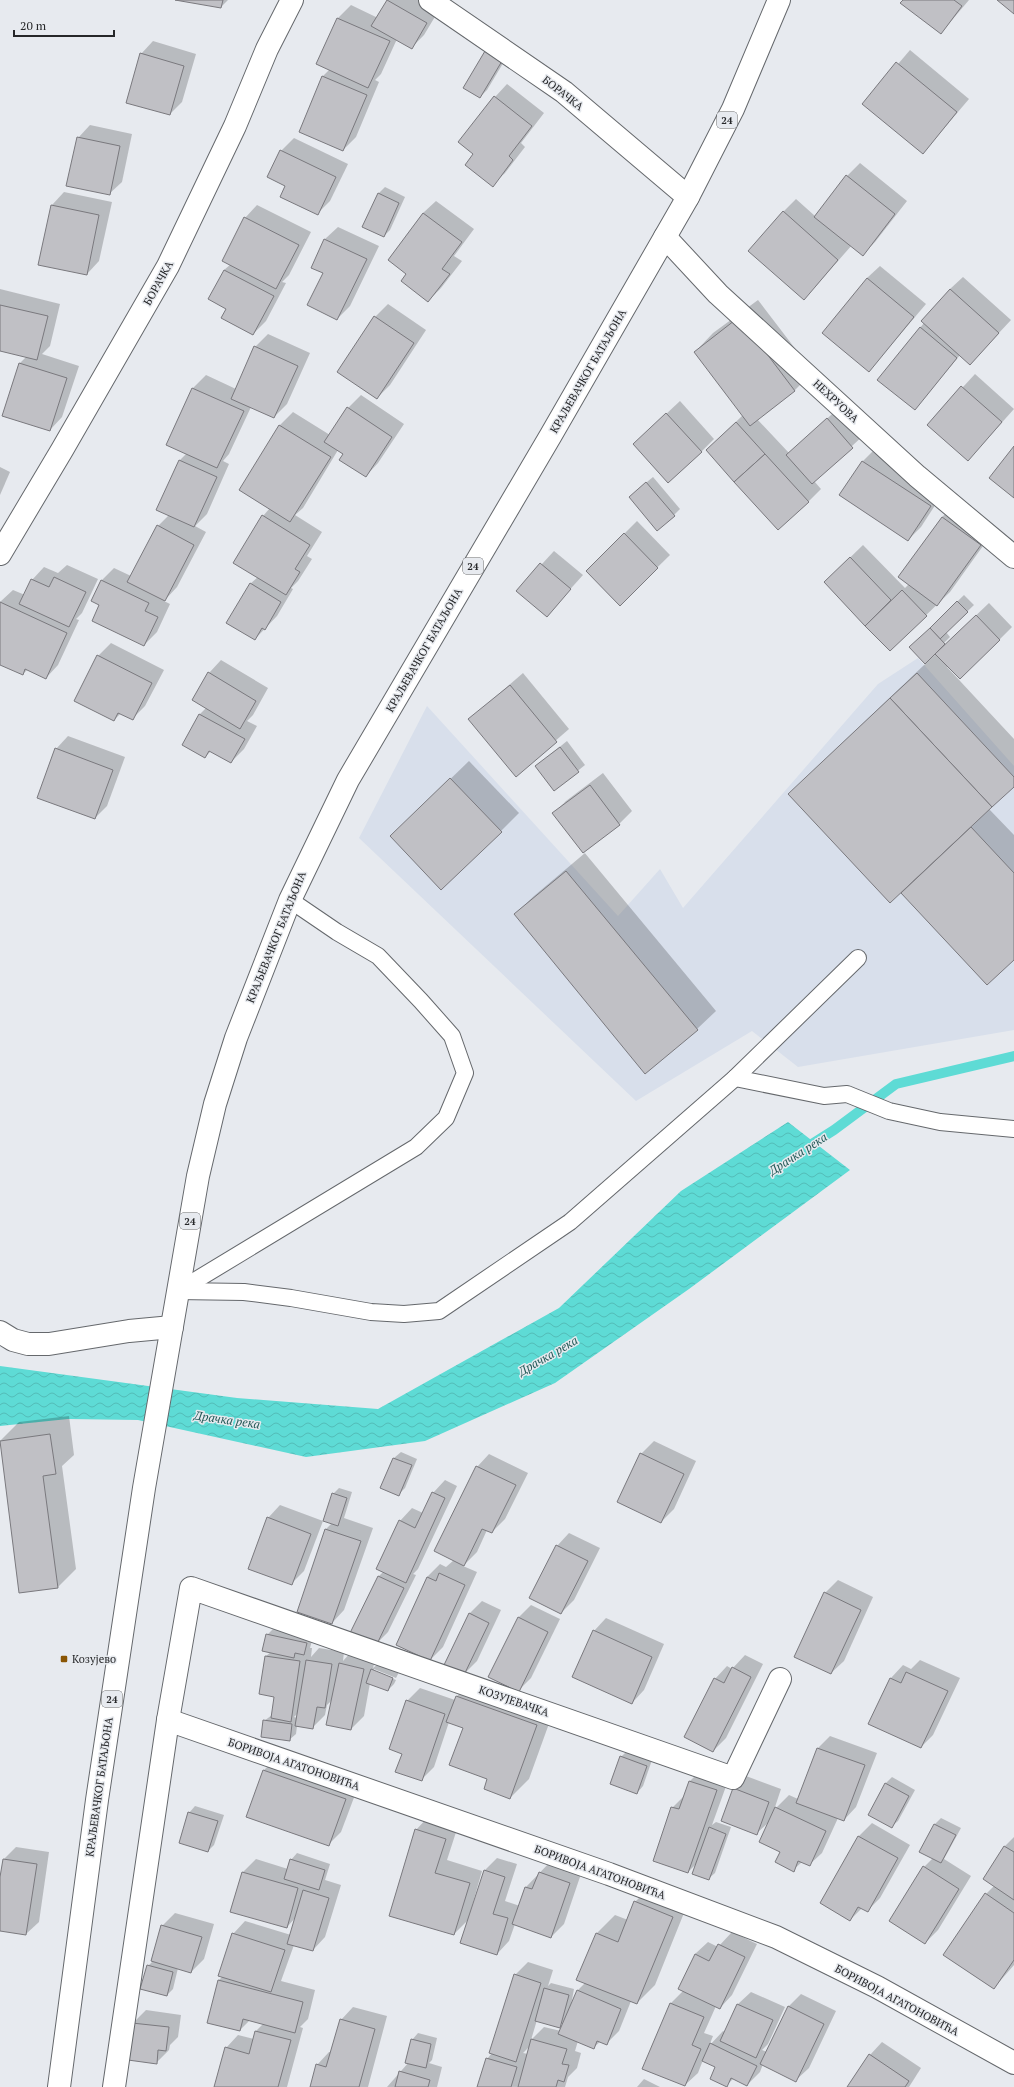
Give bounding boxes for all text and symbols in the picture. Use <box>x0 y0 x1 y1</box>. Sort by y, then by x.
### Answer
scale bar <box>14 12 114 38</box>
text: 20 m <box>20 18 47 33</box>
street label: БОРАЧКА <box>540 73 587 114</box>
road number: 24 <box>717 112 737 128</box>
street label: БОРАЧКА <box>140 258 176 308</box>
street label: КРАЉЕВАЧКОГ БАТАЉОНА <box>547 306 629 435</box>
street label: НЕХРУОВА <box>810 376 862 426</box>
road number: 24 <box>463 558 483 574</box>
street label: КРАЉЕВАЧКОГ БАТАЉОНА <box>383 585 465 714</box>
street label: КРАЉЕВАЧКОГ БАТАЉОНА <box>243 869 309 1005</box>
water label: Драчка река <box>765 1129 830 1179</box>
road number: 24 <box>180 1213 200 1229</box>
water label: Драчка река <box>514 1332 580 1379</box>
water label: Драчка река <box>192 1407 261 1432</box>
place label: Козујево <box>72 1652 116 1666</box>
marker: Козујево <box>59 1654 69 1664</box>
street label: КОЗУЈЕВАЧКА <box>477 1682 551 1720</box>
road number: 24 <box>102 1691 122 1707</box>
street label: КРАЉЕВАЧКОГ БАТАЉОНА <box>82 1716 116 1858</box>
street label: БОРИВОЈА АГАТОНОВИЋА <box>226 1735 362 1793</box>
street label: БОРИВОЈА АГАТОНОВИЋА <box>533 1842 668 1902</box>
street label: БОРИВОЈА АГАТОНОВИЋА <box>833 1961 962 2039</box>

